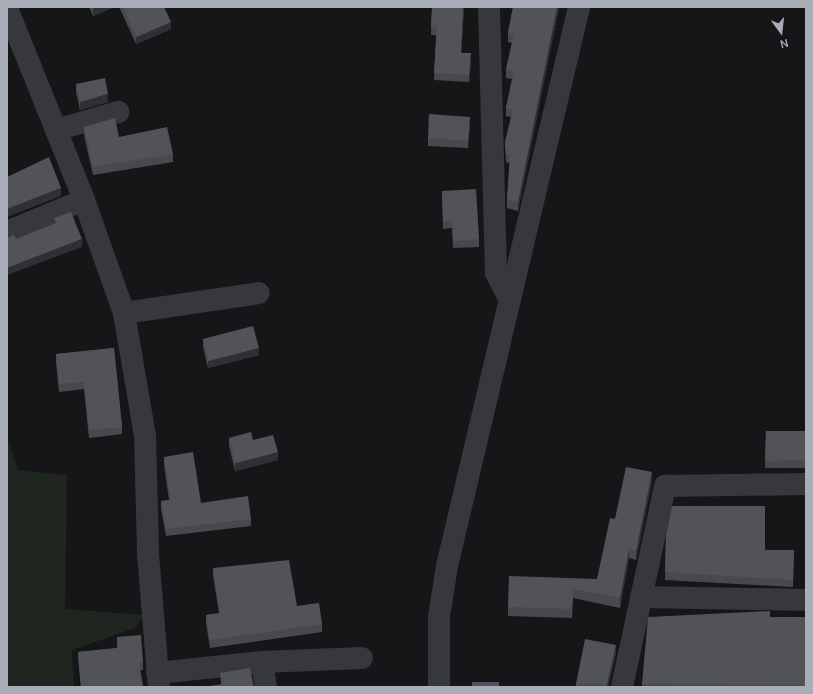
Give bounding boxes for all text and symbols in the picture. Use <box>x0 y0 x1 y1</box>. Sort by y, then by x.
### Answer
north arrow <box>761 12 801 52</box>
text: N <box>778 36 790 52</box>

